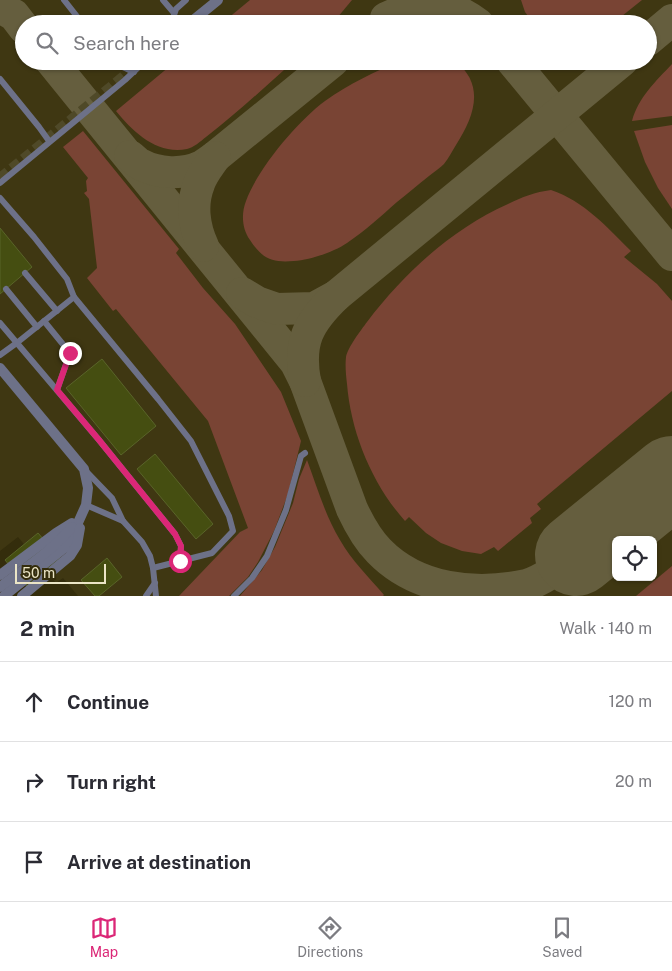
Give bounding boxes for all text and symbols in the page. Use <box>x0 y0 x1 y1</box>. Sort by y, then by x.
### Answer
search box <box>15 15 657 70</box>
icon: search <box>33 29 61 57</box>
text: Search here <box>73 32 180 54</box>
route end <box>59 342 82 365</box>
map controls <box>612 536 657 581</box>
button: locate <box>612 536 657 581</box>
route start <box>169 550 192 573</box>
scale bar <box>15 561 106 584</box>
text: 50 m <box>22 565 55 581</box>
text: 2 min <box>20 616 75 641</box>
text: Walk · 140 m <box>559 619 652 638</box>
icon: ahead <box>20 688 48 716</box>
text: Continue <box>67 691 149 713</box>
text: 120 m <box>608 692 652 711</box>
icon: right <box>20 768 48 796</box>
text: Turn right <box>67 771 156 793</box>
text: 20 m <box>615 772 652 791</box>
icon: arrive <box>20 848 48 876</box>
text: Arrive at destination <box>67 851 251 873</box>
tab: Map <box>90 914 118 960</box>
tab: Directions <box>297 914 363 960</box>
tab: Saved <box>542 914 582 960</box>

